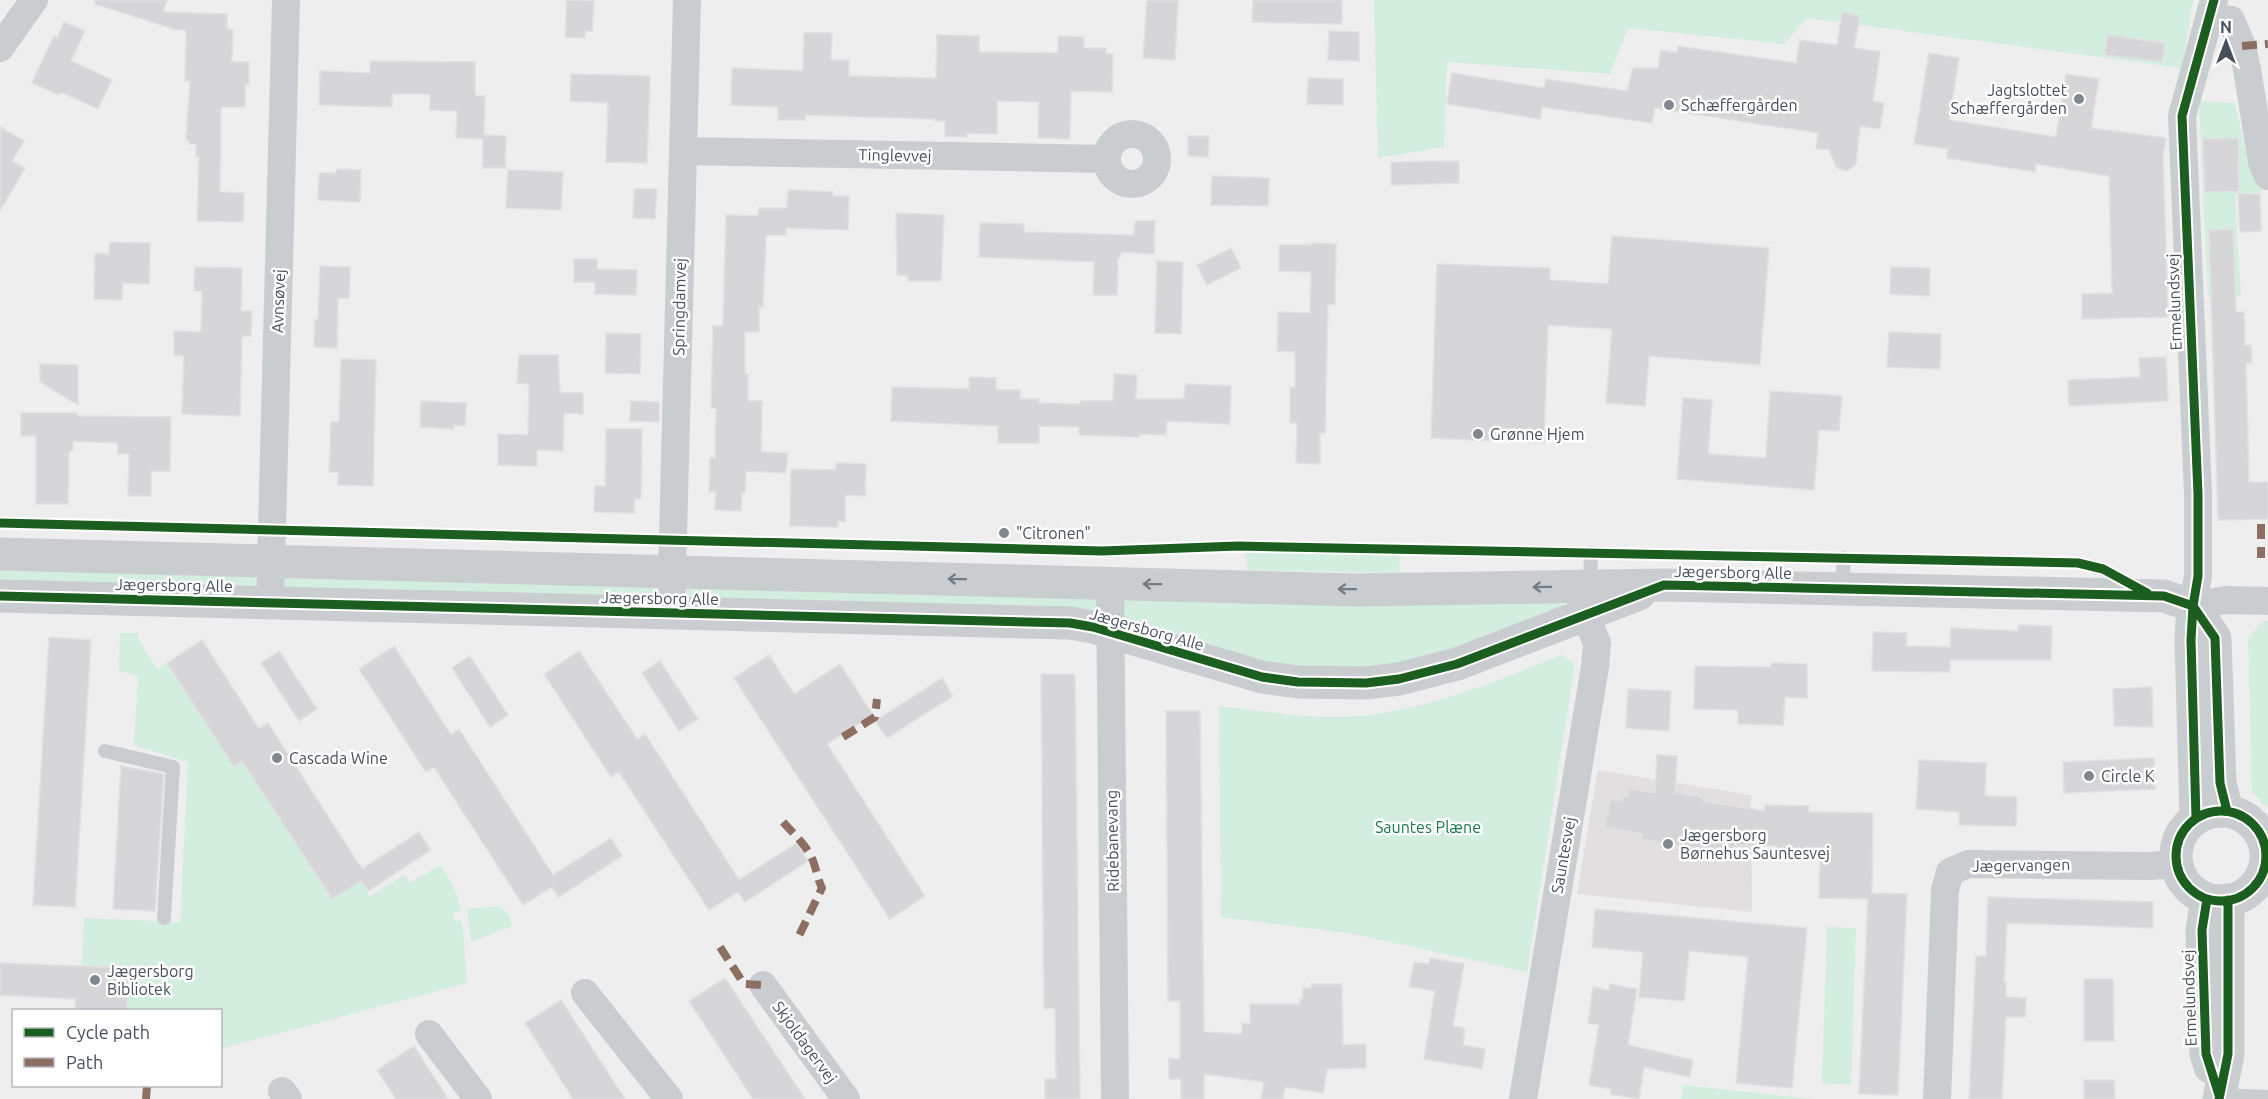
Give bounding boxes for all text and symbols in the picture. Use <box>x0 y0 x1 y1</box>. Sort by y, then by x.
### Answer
north arrow <box>2196 12 2256 72</box>
text: N <box>2220 18 2232 36</box>
place label: Jagtslottet Schæffergården <box>1950 81 2068 117</box>
marker: Jagtslottet Schæffergården <box>2072 92 2086 106</box>
place label: Schæffergården <box>1681 96 1798 114</box>
marker: Schæffergården <box>1662 98 1676 112</box>
street label: Tinglevvej <box>858 145 932 165</box>
street label: Ermelundsvej <box>2163 253 2185 351</box>
street label: Springdamvej <box>669 258 689 356</box>
street label: Avnsøvej <box>268 269 288 333</box>
place label: Grønne Hjem <box>1490 425 1584 443</box>
marker: Grønne Hjem <box>1471 427 1485 441</box>
place label: "Citronen" <box>1016 524 1091 542</box>
marker: "Citronen" <box>997 526 1011 540</box>
street label: Jægersborg Alle <box>1674 562 1792 582</box>
one-way arrow <box>948 574 968 585</box>
street label: Jægersborg Alle <box>115 575 233 595</box>
one-way arrow <box>1143 579 1163 590</box>
one-way arrow <box>1533 581 1553 593</box>
one-way arrow <box>1338 584 1358 595</box>
street label: Jægersborg Alle <box>601 588 719 608</box>
street label: Jægersborg Alle <box>1088 604 1206 654</box>
place label: Cascada Wine <box>289 749 388 767</box>
marker: Cascada Wine <box>270 751 284 765</box>
place label: Circle K <box>2101 767 2155 785</box>
marker: Circle K <box>2082 769 2096 783</box>
street label: Ridebanevang <box>1102 790 1122 892</box>
street label: Sauntesvej <box>1547 815 1579 895</box>
park label: Sauntes Plæne <box>1375 818 1481 836</box>
place label: Jægersborg Børnehus Sauntesvej <box>1680 826 1830 862</box>
marker: Jægersborg Børnehus Sauntesvej <box>1661 837 1675 851</box>
street label: Jægervangen <box>1972 855 2070 875</box>
street label: Ermelundsvej <box>2178 949 2200 1047</box>
place label: Jægersborg Bibliotek <box>107 962 194 998</box>
marker: Jægersborg Bibliotek <box>88 973 102 987</box>
street label: Skjoldagervej <box>769 998 841 1086</box>
legend <box>12 1009 222 1087</box>
text: Cycle path <box>66 1022 150 1042</box>
text: Path <box>66 1052 103 1072</box>

